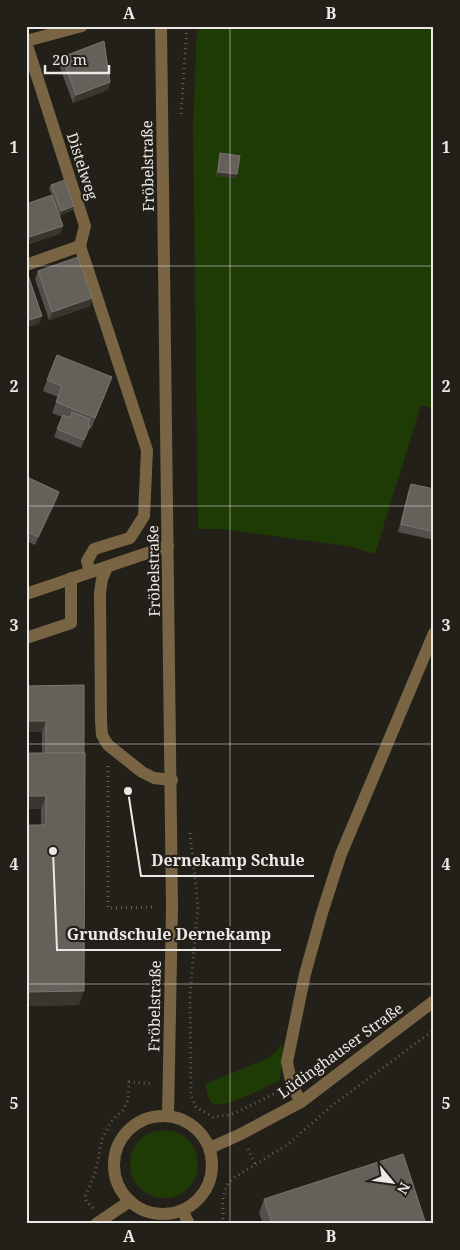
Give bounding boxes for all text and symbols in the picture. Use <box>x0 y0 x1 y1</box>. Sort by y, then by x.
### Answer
text: A <box>123 2 136 24</box>
text: B <box>326 2 337 24</box>
scale bar <box>45 42 109 74</box>
text: 20 m <box>52 49 87 69</box>
street label: Fröbelstraße <box>136 120 158 212</box>
street label: Distelweg <box>63 130 103 202</box>
text: 1 <box>9 136 19 158</box>
text: 1 <box>441 136 451 158</box>
text: 2 <box>9 375 19 397</box>
text: 2 <box>441 375 451 397</box>
street label: Fröbelstraße <box>142 525 164 617</box>
text: 3 <box>9 614 19 636</box>
text: 3 <box>441 614 451 636</box>
callout: Dernekamp Schule <box>141 845 314 876</box>
text: Dernekamp Schule <box>151 849 305 871</box>
text: 4 <box>9 853 19 875</box>
text: 4 <box>441 853 451 875</box>
callout: Grundschule Dernekamp <box>57 919 281 950</box>
text: Grundschule Dernekamp <box>67 923 271 945</box>
street label: Fröbelstraße <box>143 960 165 1052</box>
street label: Lüdinghauser Straße <box>273 998 407 1102</box>
text: 5 <box>9 1092 19 1114</box>
text: 5 <box>441 1092 451 1114</box>
north arrow <box>368 1158 418 1208</box>
text: N <box>393 1179 415 1198</box>
text: A <box>123 1225 136 1247</box>
text: B <box>326 1225 337 1247</box>

